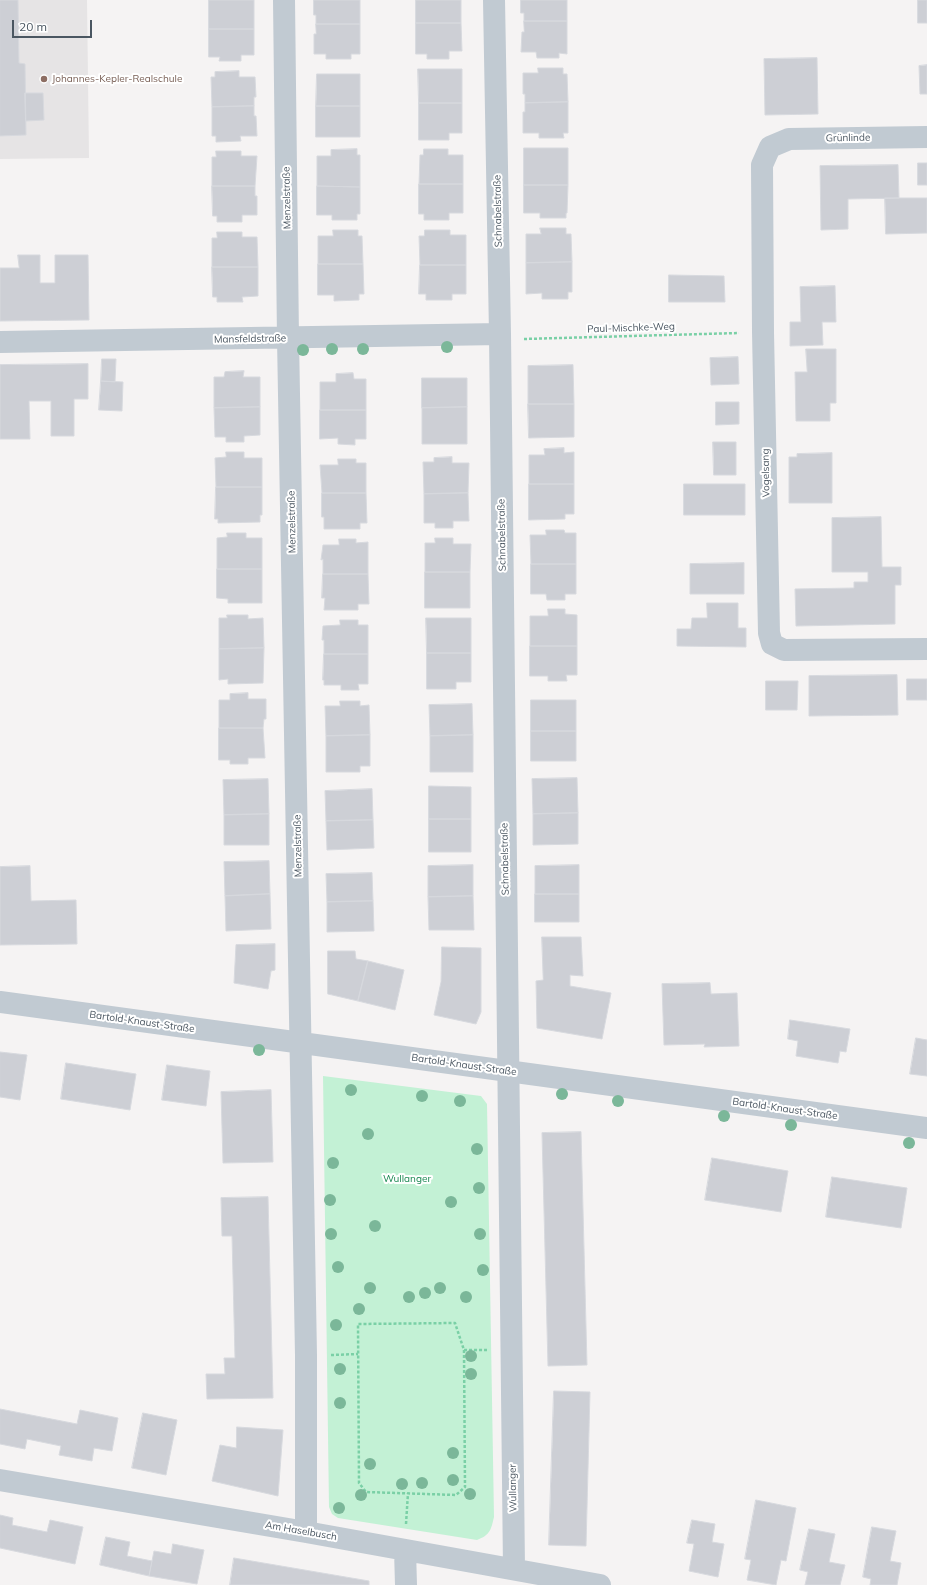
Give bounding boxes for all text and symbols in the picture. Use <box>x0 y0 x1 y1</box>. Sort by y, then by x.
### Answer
scale bar <box>14 12 94 38</box>
text: 20 m <box>19 19 47 34</box>
place label: Johannes-Kepler-Realschule <box>52 73 182 85</box>
marker: Johannes-Kepler-Realschule <box>39 74 49 84</box>
street label: Grünlinde <box>826 132 870 144</box>
street label: Menzelstraße <box>280 167 294 229</box>
street label: Schnabelstraße <box>491 175 505 247</box>
street label: Paul-Mischke-Weg <box>587 320 675 336</box>
street label: Mansfeldstraße <box>214 332 286 346</box>
street label: Vogelsang <box>760 448 772 498</box>
street label: Menzelstraße <box>285 491 299 553</box>
street label: Schnabelstraße <box>495 499 509 571</box>
street label: Menzelstraße <box>291 815 305 877</box>
street label: Schnabelstraße <box>498 823 512 895</box>
street label: Bartold-Knaust-Straße <box>89 1009 195 1035</box>
street label: Bartold-Knaust-Straße <box>411 1052 517 1078</box>
street label: Bartold-Knaust-Straße <box>732 1096 838 1122</box>
park label: Wullanger <box>383 1173 431 1185</box>
street label: Wullanger <box>507 1464 519 1512</box>
street label: Am Haselbusch <box>264 1519 338 1543</box>

